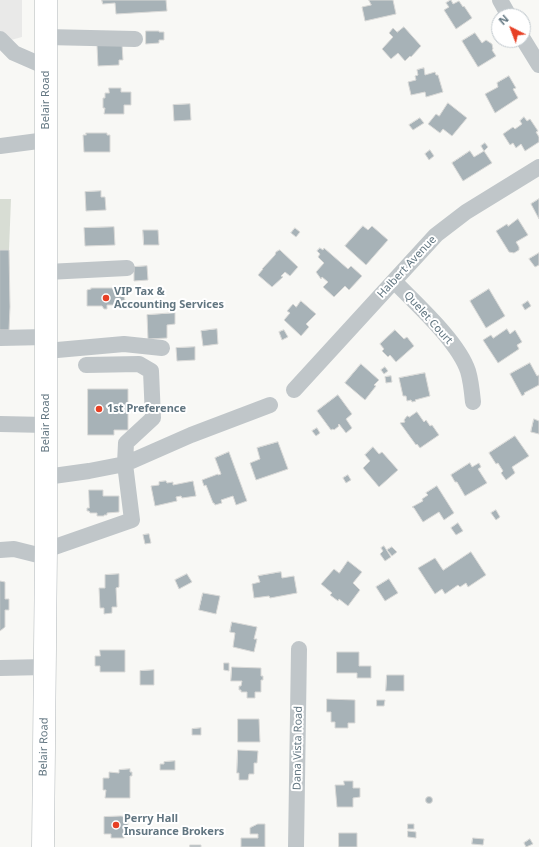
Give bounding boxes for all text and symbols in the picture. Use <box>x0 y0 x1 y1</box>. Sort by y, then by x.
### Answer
north arrow <box>491 8 531 48</box>
text: N <box>495 11 512 28</box>
street label: Belair Road <box>39 70 53 130</box>
street label: Halbert Avenue <box>375 233 439 301</box>
place label: VIP Tax & Accounting Services <box>114 285 224 311</box>
street label: Quelet Court <box>401 289 455 347</box>
marker: VIP Tax & Accounting Services <box>101 293 111 303</box>
street label: Belair Road <box>39 393 53 453</box>
place label: 1st Preference <box>107 402 186 416</box>
marker: 1st Preference <box>94 404 104 414</box>
street label: Dana Vista Road <box>291 706 305 790</box>
street label: Belair Road <box>37 717 51 777</box>
place label: Perry Hall Insurance Brokers <box>124 812 224 838</box>
marker: Perry Hall Insurance Brokers <box>111 820 121 830</box>

